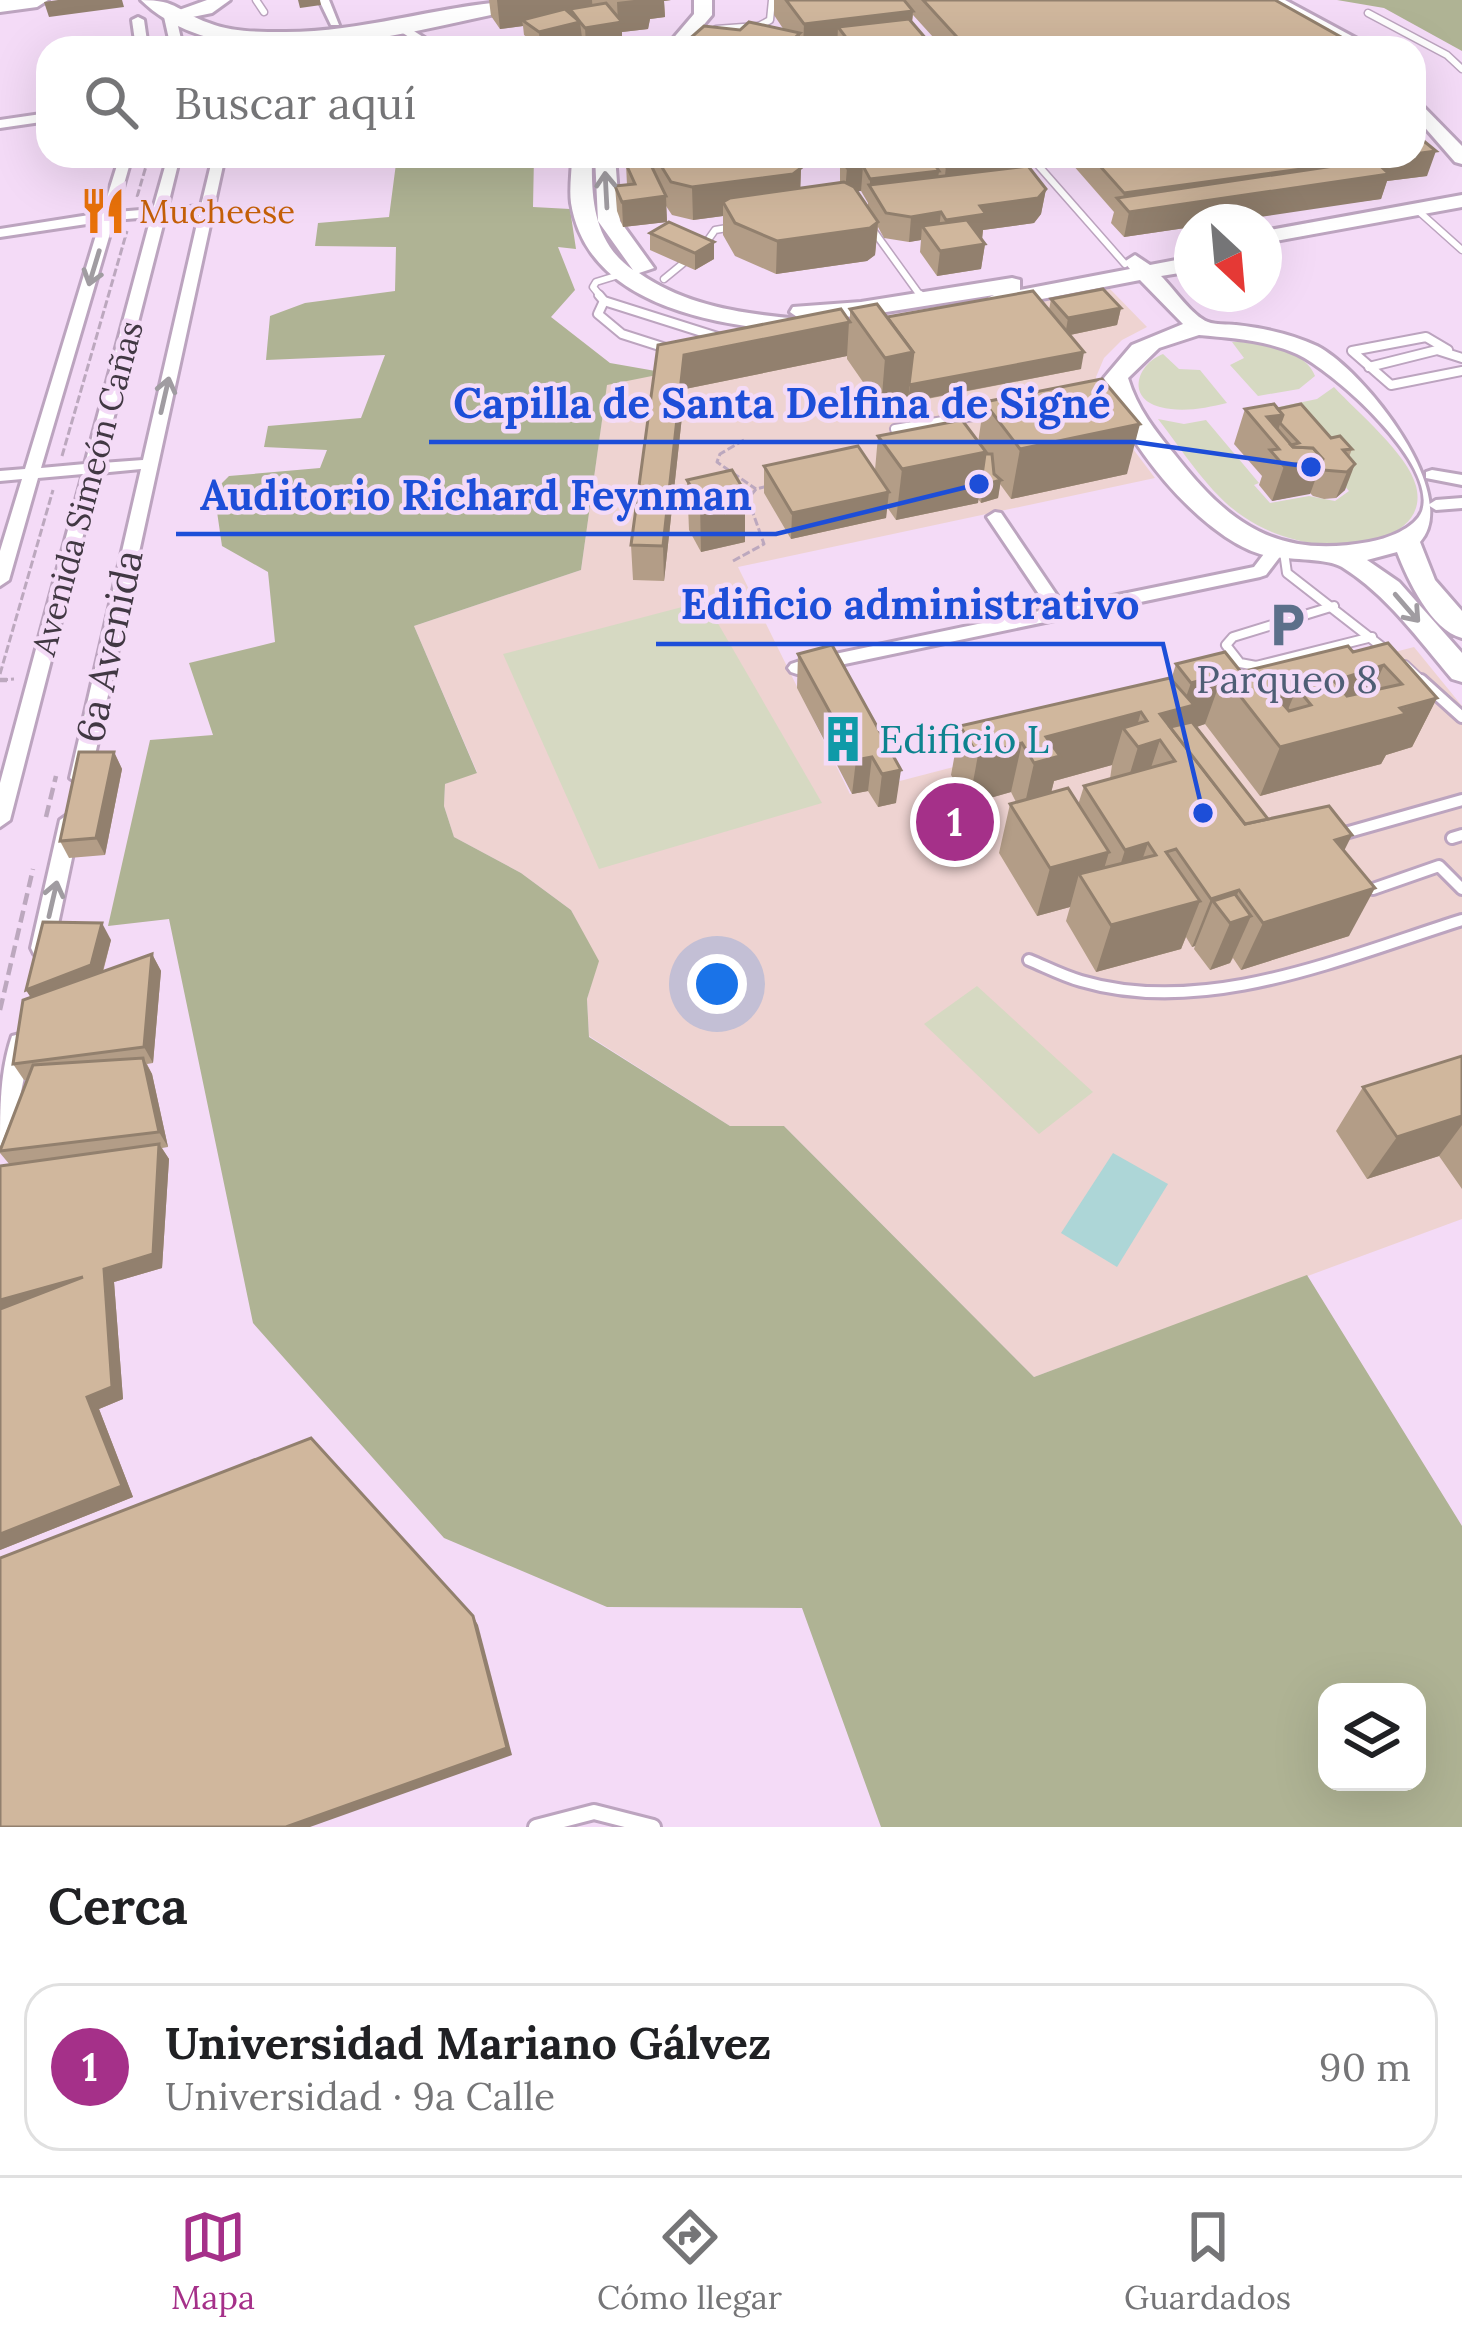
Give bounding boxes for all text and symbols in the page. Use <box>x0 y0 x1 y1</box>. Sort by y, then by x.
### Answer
search box <box>36 36 1426 168</box>
icon: search <box>78 69 144 135</box>
text: Buscar aquí <box>174 74 416 131</box>
one-way arrow <box>594 171 617 210</box>
restaurant icon: Mucheese <box>78 186 128 236</box>
place label: Mucheese <box>139 190 295 232</box>
north arrow <box>1174 204 1282 312</box>
one-way arrow <box>82 249 104 287</box>
street label: Avenida Simeón Cañas <box>22 316 152 661</box>
callout: Capilla de Santa Delfina de Signé <box>429 364 1135 442</box>
text: Capilla de Santa Delfina de Signé <box>453 376 1111 430</box>
one-way arrow <box>155 377 178 415</box>
callout: Auditorio Richard Feynman <box>176 456 776 534</box>
text: Auditorio Richard Feynman <box>200 468 752 522</box>
street label: 6a Avenida <box>64 545 154 747</box>
callout: Edificio administrativo <box>656 566 1163 644</box>
text: Edificio administrativo <box>680 577 1140 631</box>
one-way arrow <box>1393 593 1420 623</box>
parking icon: Parqueo 8 <box>1262 600 1312 650</box>
place label: Parqueo 8 <box>1196 654 1378 704</box>
building icon: Edificio L <box>818 714 868 764</box>
place label: Edificio L <box>879 714 1049 764</box>
pin: 1 <box>916 777 994 867</box>
one-way arrow <box>42 880 65 918</box>
your location <box>687 954 747 1014</box>
map controls <box>1318 1683 1426 1791</box>
button: layers <box>1318 1683 1426 1791</box>
text: Cerca <box>48 1873 188 1938</box>
text: Universidad Mariano Gálvez <box>165 2014 771 2071</box>
text: 1 <box>82 2042 98 2092</box>
text: 90 m <box>1319 2042 1411 2092</box>
text: Universidad · 9a Calle <box>165 2071 555 2121</box>
tab: Mapa <box>171 2204 255 2318</box>
tab: Cómo llegar <box>597 2204 782 2318</box>
tab: Guardados <box>1124 2204 1291 2318</box>

